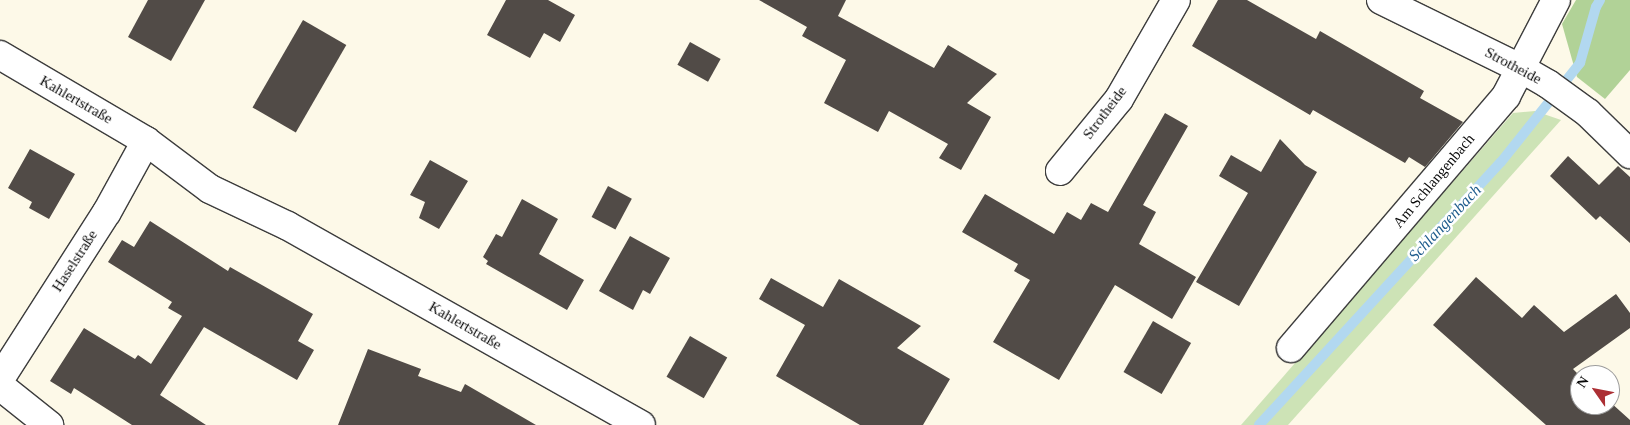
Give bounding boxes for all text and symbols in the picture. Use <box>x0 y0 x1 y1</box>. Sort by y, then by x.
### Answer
street label: Strotheide <box>1482 44 1544 88</box>
street label: Kahlertstraße <box>37 72 115 128</box>
street label: Strotheide <box>1079 83 1131 143</box>
street label: Am Schlangenbach <box>1389 130 1479 232</box>
water label: Schlangenbach <box>1405 181 1485 265</box>
street label: Haselstraße <box>48 227 102 295</box>
street label: Kahlertstraße <box>426 298 504 354</box>
north arrow <box>1570 365 1620 415</box>
text: N <box>1574 374 1592 390</box>

